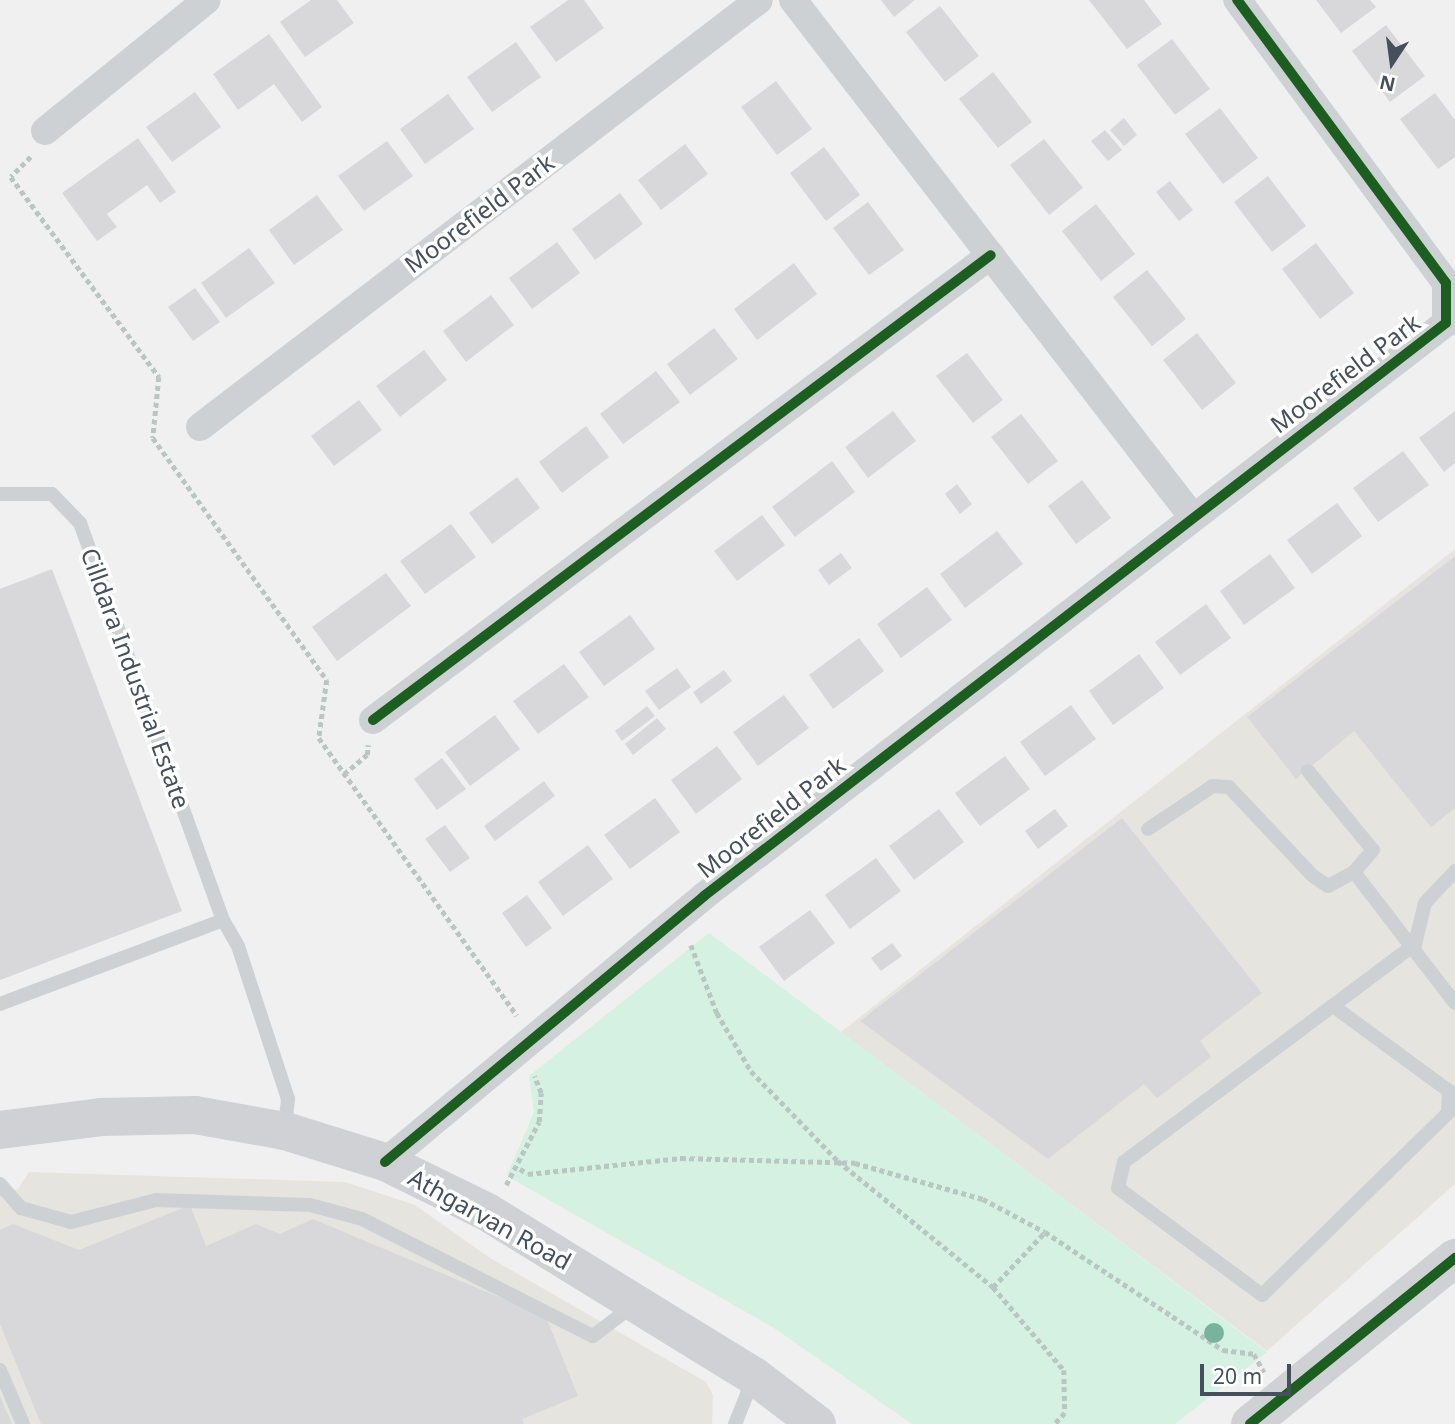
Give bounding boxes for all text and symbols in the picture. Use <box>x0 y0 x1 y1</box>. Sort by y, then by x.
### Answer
north arrow <box>1357 28 1427 98</box>
text: N <box>1377 69 1398 98</box>
street label: Moorefield Park <box>399 147 559 279</box>
street label: Moorefield Park <box>1265 307 1425 439</box>
street label: Cilldara Industrial Estate <box>75 544 197 812</box>
street label: Moorefield Park <box>691 750 851 884</box>
street label: Athgarvan Road <box>404 1162 576 1276</box>
scale bar <box>1203 1350 1294 1394</box>
text: 20 m <box>1213 1362 1262 1390</box>

